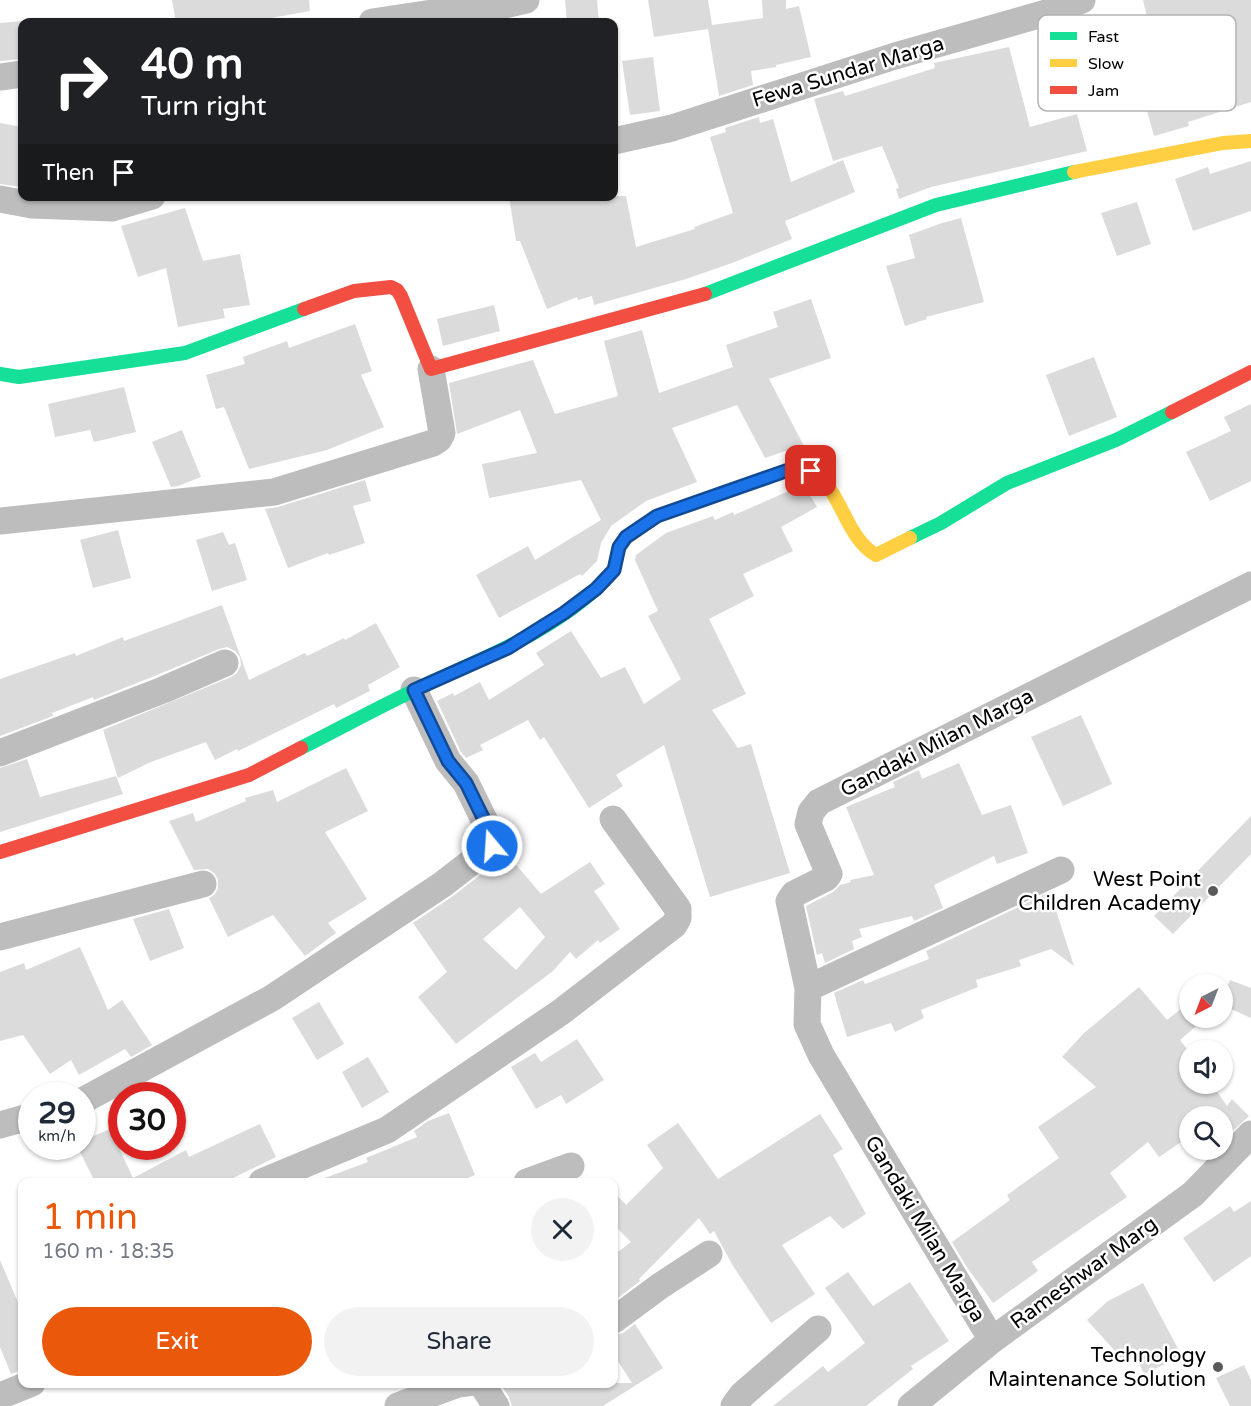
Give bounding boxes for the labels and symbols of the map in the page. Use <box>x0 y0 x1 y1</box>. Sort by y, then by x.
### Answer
legend <box>1038 15 1236 111</box>
text: Fast <box>1088 27 1119 47</box>
street label: Fewa Sundar Marga <box>749 31 947 113</box>
text: Slow <box>1088 54 1124 74</box>
text: Jam <box>1088 81 1119 101</box>
pin <box>785 445 836 496</box>
street label: Gandaki Milan Marga <box>836 683 1038 803</box>
position arrow <box>460 814 524 878</box>
place label: West Point Children Academy <box>1018 867 1201 916</box>
marker: West Point Children Academy <box>1206 884 1220 898</box>
north arrow <box>1179 974 1233 1028</box>
speed limit sign: 30 <box>108 1082 186 1160</box>
street label: Gandaki Milan Marga <box>859 1131 991 1327</box>
street label: Rameshwar Marg <box>1006 1211 1162 1335</box>
place label: Technology Maintenance Solution <box>988 1343 1206 1392</box>
marker: Technology Maintenance Solution <box>1211 1360 1225 1374</box>

